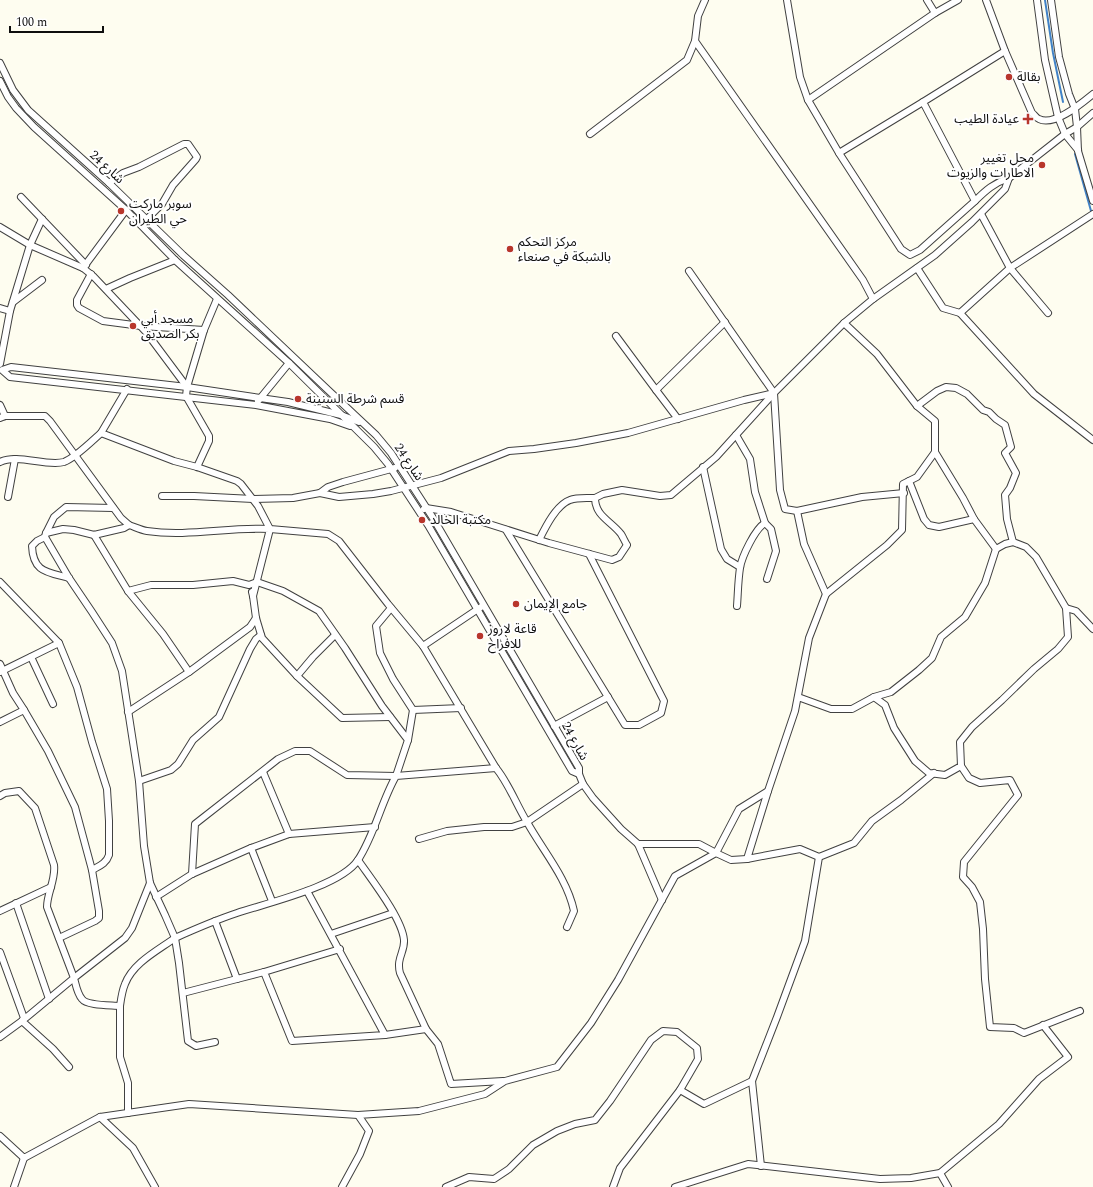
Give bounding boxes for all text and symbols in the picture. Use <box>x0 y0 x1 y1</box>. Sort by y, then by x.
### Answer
scale bar <box>10 8 103 34</box>
text: 100 m <box>16 13 47 32</box>
place label: بقالة <box>1017 67 1040 87</box>
marker: بقالة <box>1004 72 1014 82</box>
place label: عيادة الطيب <box>954 109 1019 129</box>
marker: عيادة الطيب <box>1022 113 1034 125</box>
street label: شارع 24 <box>85 146 129 188</box>
place label: محل تغيير الاطارات والزيوت <box>947 148 1034 183</box>
marker: محل تغيير الاطارات والزيوت <box>1037 160 1047 170</box>
place label: سوبر ماركت حي الطيران <box>129 194 192 229</box>
marker: سوبر ماركت حي الطيران <box>116 206 126 216</box>
place label: مركز التحكم بالشبكة في صنعاء <box>518 232 611 267</box>
marker: مركز التحكم بالشبكة في صنعاء <box>505 244 515 254</box>
place label: مسجد أبي بكر الصديق <box>141 309 200 344</box>
marker: مسجد أبي بكر الصديق <box>128 321 138 331</box>
place label: قسم شرطة السنينة <box>306 389 405 409</box>
marker: قسم شرطة السنينة <box>293 394 303 404</box>
street label: شارع 24 <box>389 439 429 485</box>
place label: مكتبة الخالد <box>430 510 491 530</box>
marker: مكتبة الخالد <box>417 515 427 525</box>
place label: جامع الإيمان <box>524 594 588 614</box>
marker: جامع الإيمان <box>511 599 521 609</box>
place label: قاعة لاروز للافراح <box>487 619 537 654</box>
marker: قاعة لاروز للافراح <box>475 631 485 641</box>
street label: شارع 24 <box>556 718 594 764</box>

